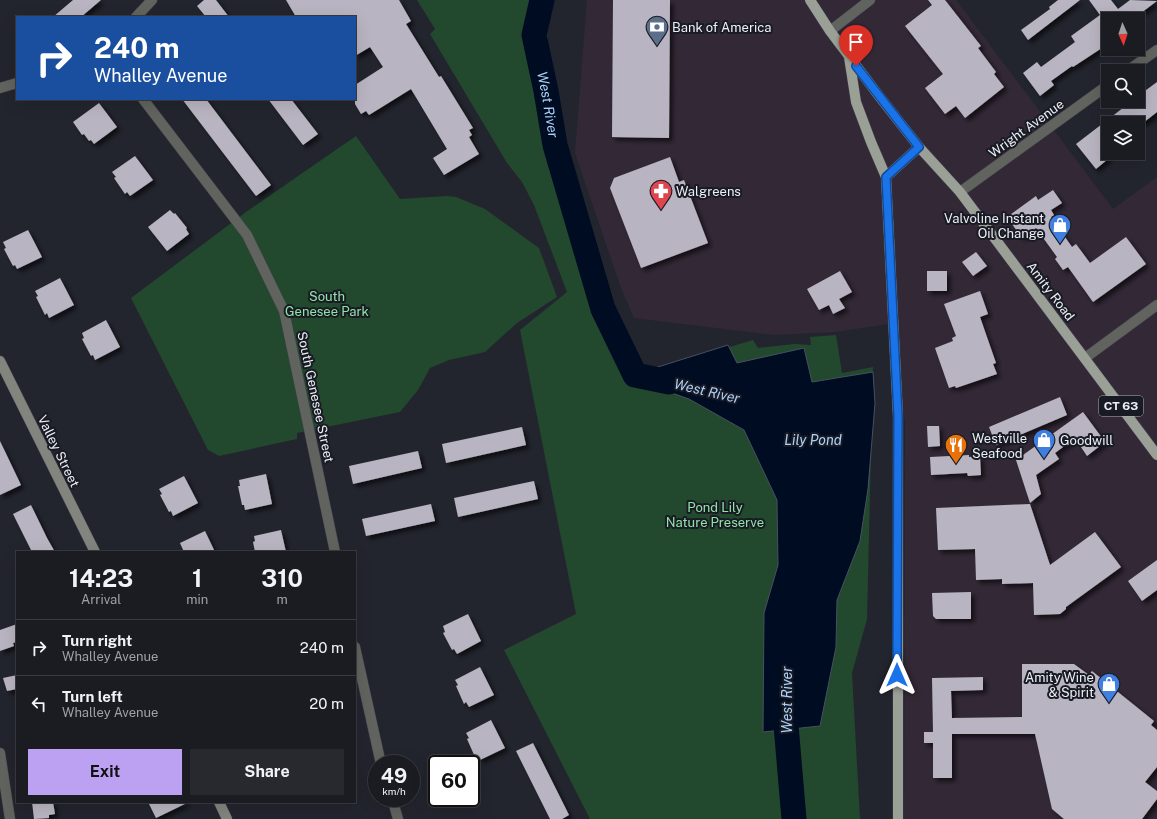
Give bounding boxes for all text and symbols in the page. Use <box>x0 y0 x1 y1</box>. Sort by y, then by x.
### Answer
north arrow <box>1101 12 1145 56</box>
map controls <box>1101 12 1145 160</box>
bank icon: Bank of America <box>644 14 670 47</box>
place label: Bank of America <box>672 20 771 35</box>
pin <box>839 25 873 66</box>
text: 240 m <box>94 31 180 64</box>
icon: arrive <box>845 31 867 53</box>
icon: right <box>28 32 80 84</box>
button: search <box>1101 64 1145 108</box>
text: Whalley Avenue <box>94 65 228 86</box>
water label: West River <box>534 70 562 140</box>
street label: Wright Avenue <box>986 96 1067 161</box>
button: layers <box>1101 116 1145 160</box>
pharmacy icon: Walgreens <box>648 178 674 211</box>
place label: Walgreens <box>676 184 741 199</box>
place label: Valvoline Instant Oil Change <box>944 211 1044 241</box>
shop icon: Valvoline Instant Oil Change <box>1047 212 1073 245</box>
street label: Amity Road <box>1024 259 1078 324</box>
park label: South Genesee Park <box>285 289 369 319</box>
street label: South Genesee Street <box>294 330 337 464</box>
water label: West River <box>673 376 742 406</box>
road number: CT 63 <box>1099 396 1143 416</box>
street label: Valley Street <box>35 413 82 490</box>
shop icon: Goodwill <box>1031 427 1057 460</box>
place label: Westville Seafood <box>972 431 1027 461</box>
water label: Lily Pond <box>784 432 842 448</box>
restaurant icon: Westville Seafood <box>943 432 969 465</box>
place label: Goodwill <box>1060 433 1113 448</box>
park label: Pond Lily Nature Preserve <box>666 500 764 530</box>
text: 14:23 <box>69 564 133 592</box>
text: 1 <box>192 564 202 592</box>
text: 310 <box>261 564 303 592</box>
text: Arrival <box>81 592 121 607</box>
text: min <box>186 592 208 607</box>
text: m <box>277 592 288 607</box>
text: Turn right <box>62 632 132 649</box>
icon: right <box>28 637 50 659</box>
text: 240 m <box>300 639 344 656</box>
text: Whalley Avenue <box>62 649 158 664</box>
position arrow <box>876 654 918 696</box>
water label: West River <box>779 666 795 733</box>
place label: Amity Wine & Spirit <box>1025 670 1094 700</box>
shop icon: Amity Wine & Spirit <box>1096 671 1122 704</box>
text: Turn left <box>62 688 123 705</box>
icon: left <box>28 693 50 715</box>
text: 20 m <box>309 695 344 712</box>
text: Whalley Avenue <box>62 705 158 720</box>
button: Exit <box>28 749 182 795</box>
button: Share <box>190 749 344 795</box>
speed limit sign: 60 <box>428 755 480 807</box>
text: 49 <box>381 764 407 788</box>
text: km/h <box>382 785 406 797</box>

